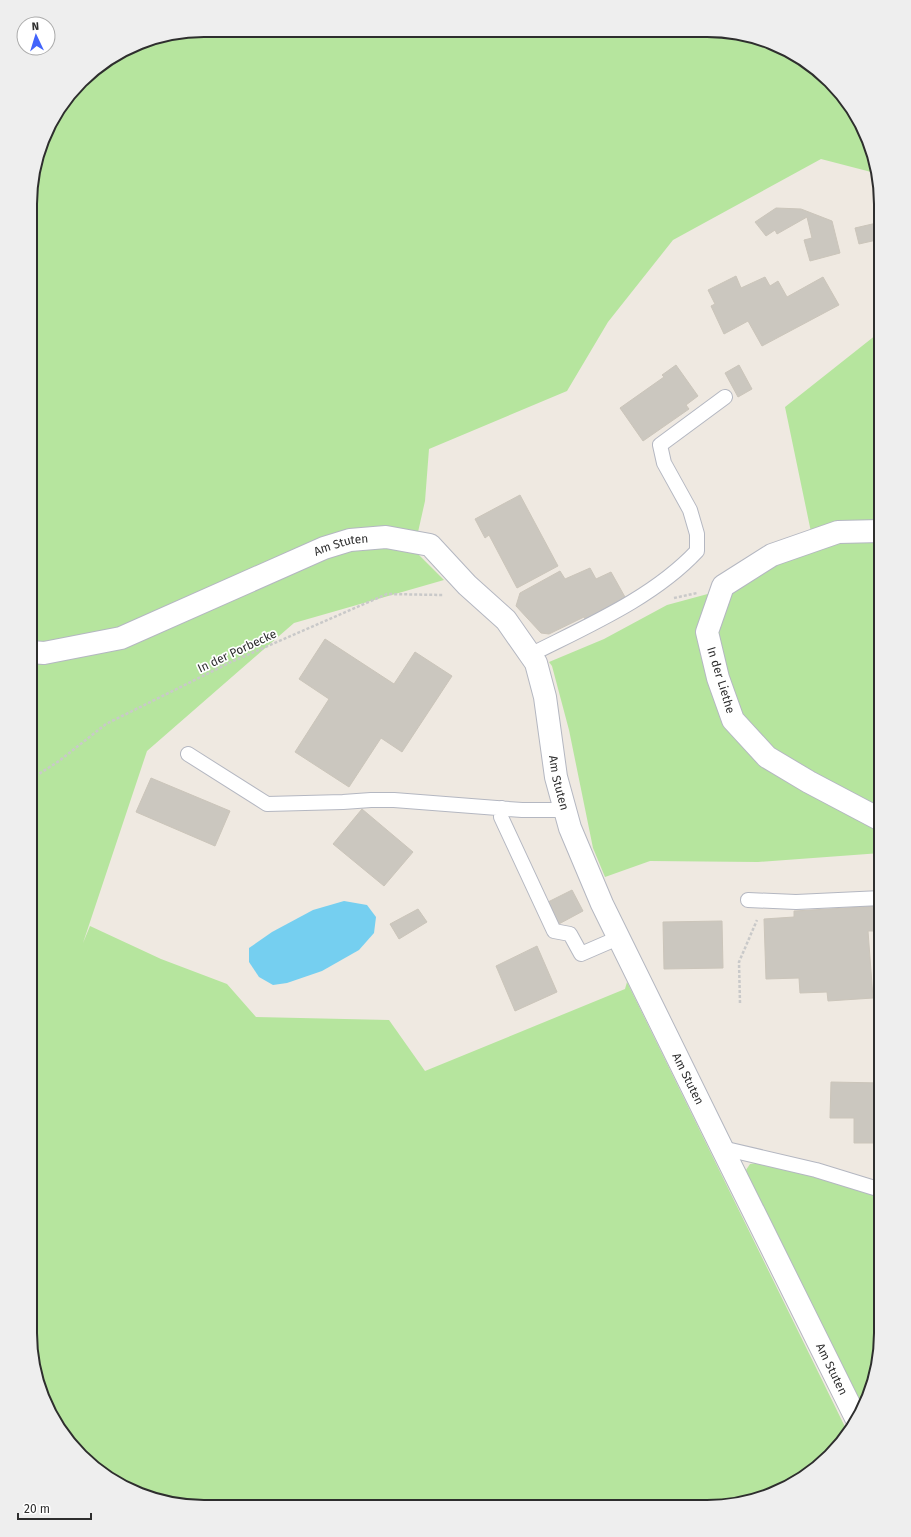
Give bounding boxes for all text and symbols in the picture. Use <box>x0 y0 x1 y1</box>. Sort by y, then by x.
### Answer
north arrow <box>16 16 56 56</box>
text: N <box>31 20 39 33</box>
street label: Am Stuten <box>312 532 369 559</box>
street label: In der Porbecke <box>195 627 279 675</box>
street label: In der Liethe <box>704 645 738 715</box>
street label: Am Stuten <box>546 754 572 812</box>
street label: Am Stuten <box>669 1051 707 1107</box>
street label: Am Stuten <box>813 1341 850 1397</box>
scale bar <box>18 1495 91 1521</box>
text: 20 m <box>24 1502 50 1516</box>

